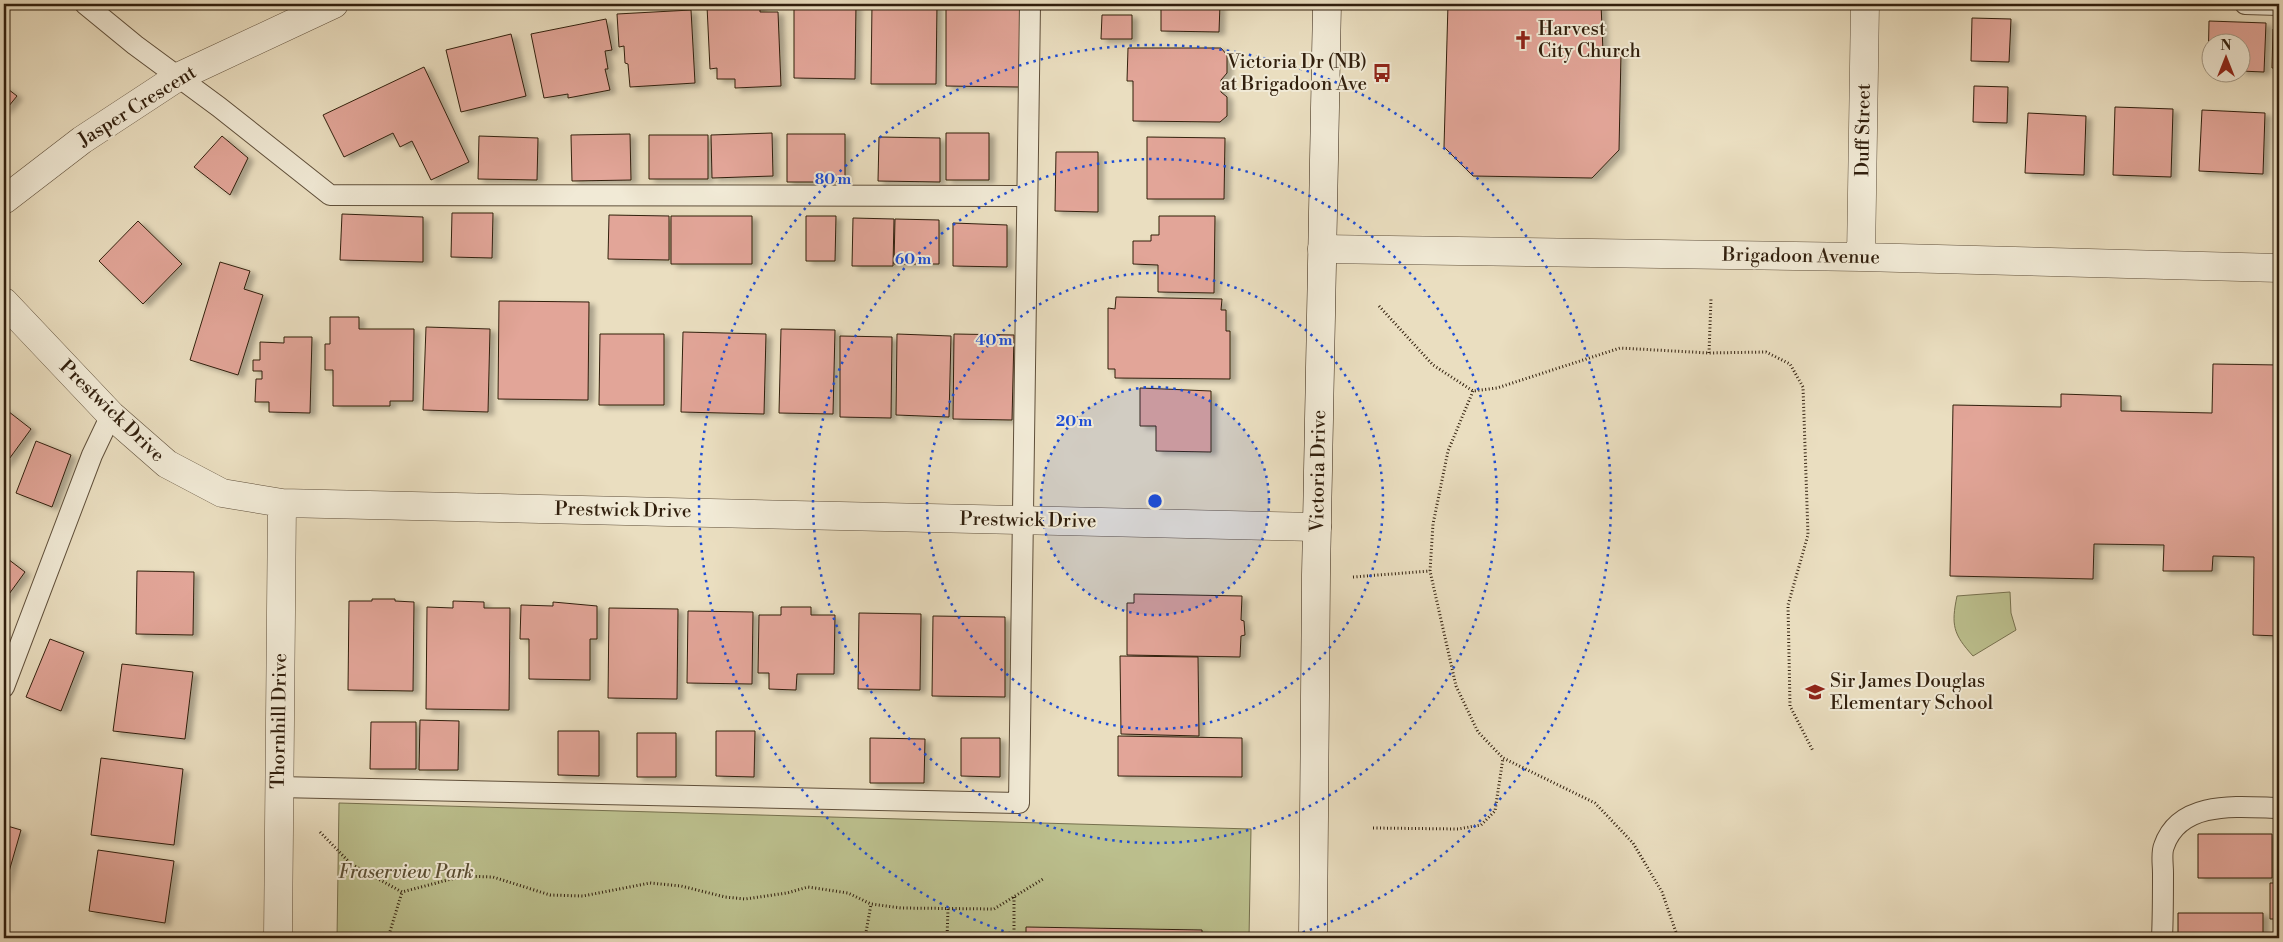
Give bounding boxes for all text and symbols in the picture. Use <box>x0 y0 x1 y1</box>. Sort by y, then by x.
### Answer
place label: Harvest City Church <box>1538 17 1641 63</box>
church icon: Harvest City Church <box>1512 29 1534 51</box>
north arrow <box>2200 32 2250 82</box>
text: N <box>2220 37 2232 55</box>
place label: Victoria Dr (NB) at Brigadoon Ave <box>1221 50 1367 96</box>
street label: Jasper Crescent <box>73 60 201 152</box>
bus stop icon: Victoria Dr (NB) at Brigadoon Ave <box>1371 62 1393 84</box>
street label: Duff Street <box>1850 83 1876 177</box>
text: 80 m <box>815 170 852 189</box>
street label: Brigadoon Avenue <box>1721 243 1880 269</box>
text: 60 m <box>895 250 932 269</box>
text: 40 m <box>975 331 1013 350</box>
street label: Prestwick Drive <box>54 355 170 467</box>
street label: Victoria Drive <box>1305 410 1331 533</box>
text: 20 m <box>1056 412 1093 431</box>
centre of rings <box>1146 492 1164 510</box>
street label: Prestwick Drive <box>554 497 692 523</box>
street label: Prestwick Drive <box>959 507 1097 533</box>
street label: Thornhill Drive <box>266 653 292 789</box>
place label: Sir James Douglas Elementary School <box>1830 669 1994 715</box>
school or university icon: Sir James Douglas Elementary School <box>1804 681 1826 703</box>
park label: Fraserview Park <box>338 860 474 884</box>

